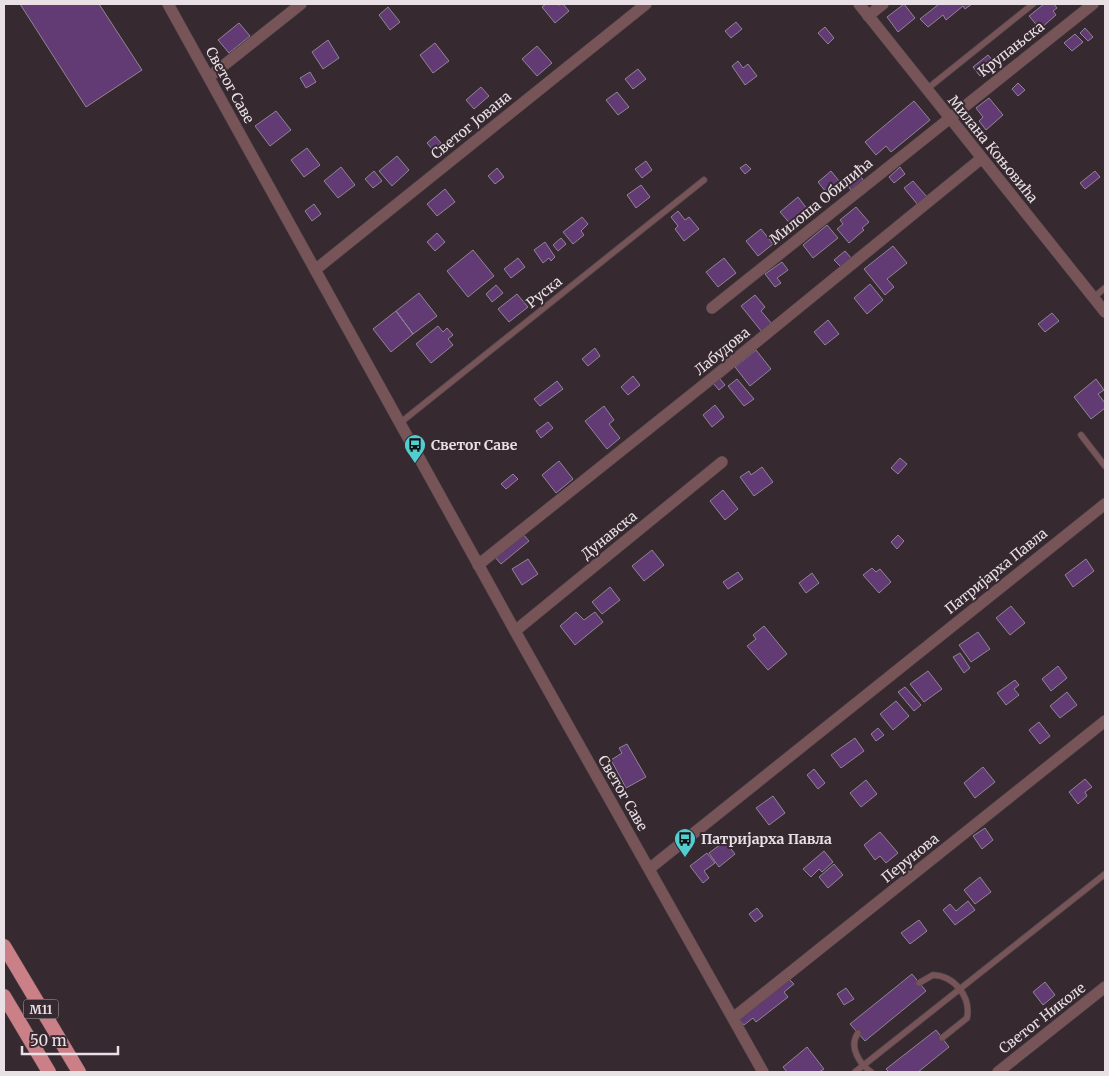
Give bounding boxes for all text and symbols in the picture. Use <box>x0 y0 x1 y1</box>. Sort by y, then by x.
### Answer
street label: Крупањска <box>974 17 1048 81</box>
street label: Светог Саве <box>202 44 258 126</box>
street label: Светог Јована <box>427 87 515 163</box>
street label: Милана Коњовића <box>944 92 1042 207</box>
street label: Милоша Обилића <box>766 154 877 248</box>
street label: Руска <box>523 272 566 312</box>
street label: Лабудова <box>691 323 754 379</box>
bus stop icon: Светог Саве <box>403 433 427 464</box>
place label: Светог Саве <box>431 436 518 454</box>
street label: Дунавска <box>577 507 641 563</box>
street label: Патријарха Павла <box>941 524 1051 618</box>
street label: Светог Саве <box>594 752 652 834</box>
bus stop icon: Патријарха Павла <box>673 827 697 858</box>
street label: Перунова <box>878 829 943 887</box>
place label: Патријарха Павла <box>701 830 832 848</box>
street label: Светог Николе <box>995 979 1089 1057</box>
road number: M11 <box>23 1000 58 1019</box>
scale bar <box>22 1024 119 1056</box>
text: 50 m <box>30 1031 67 1050</box>

